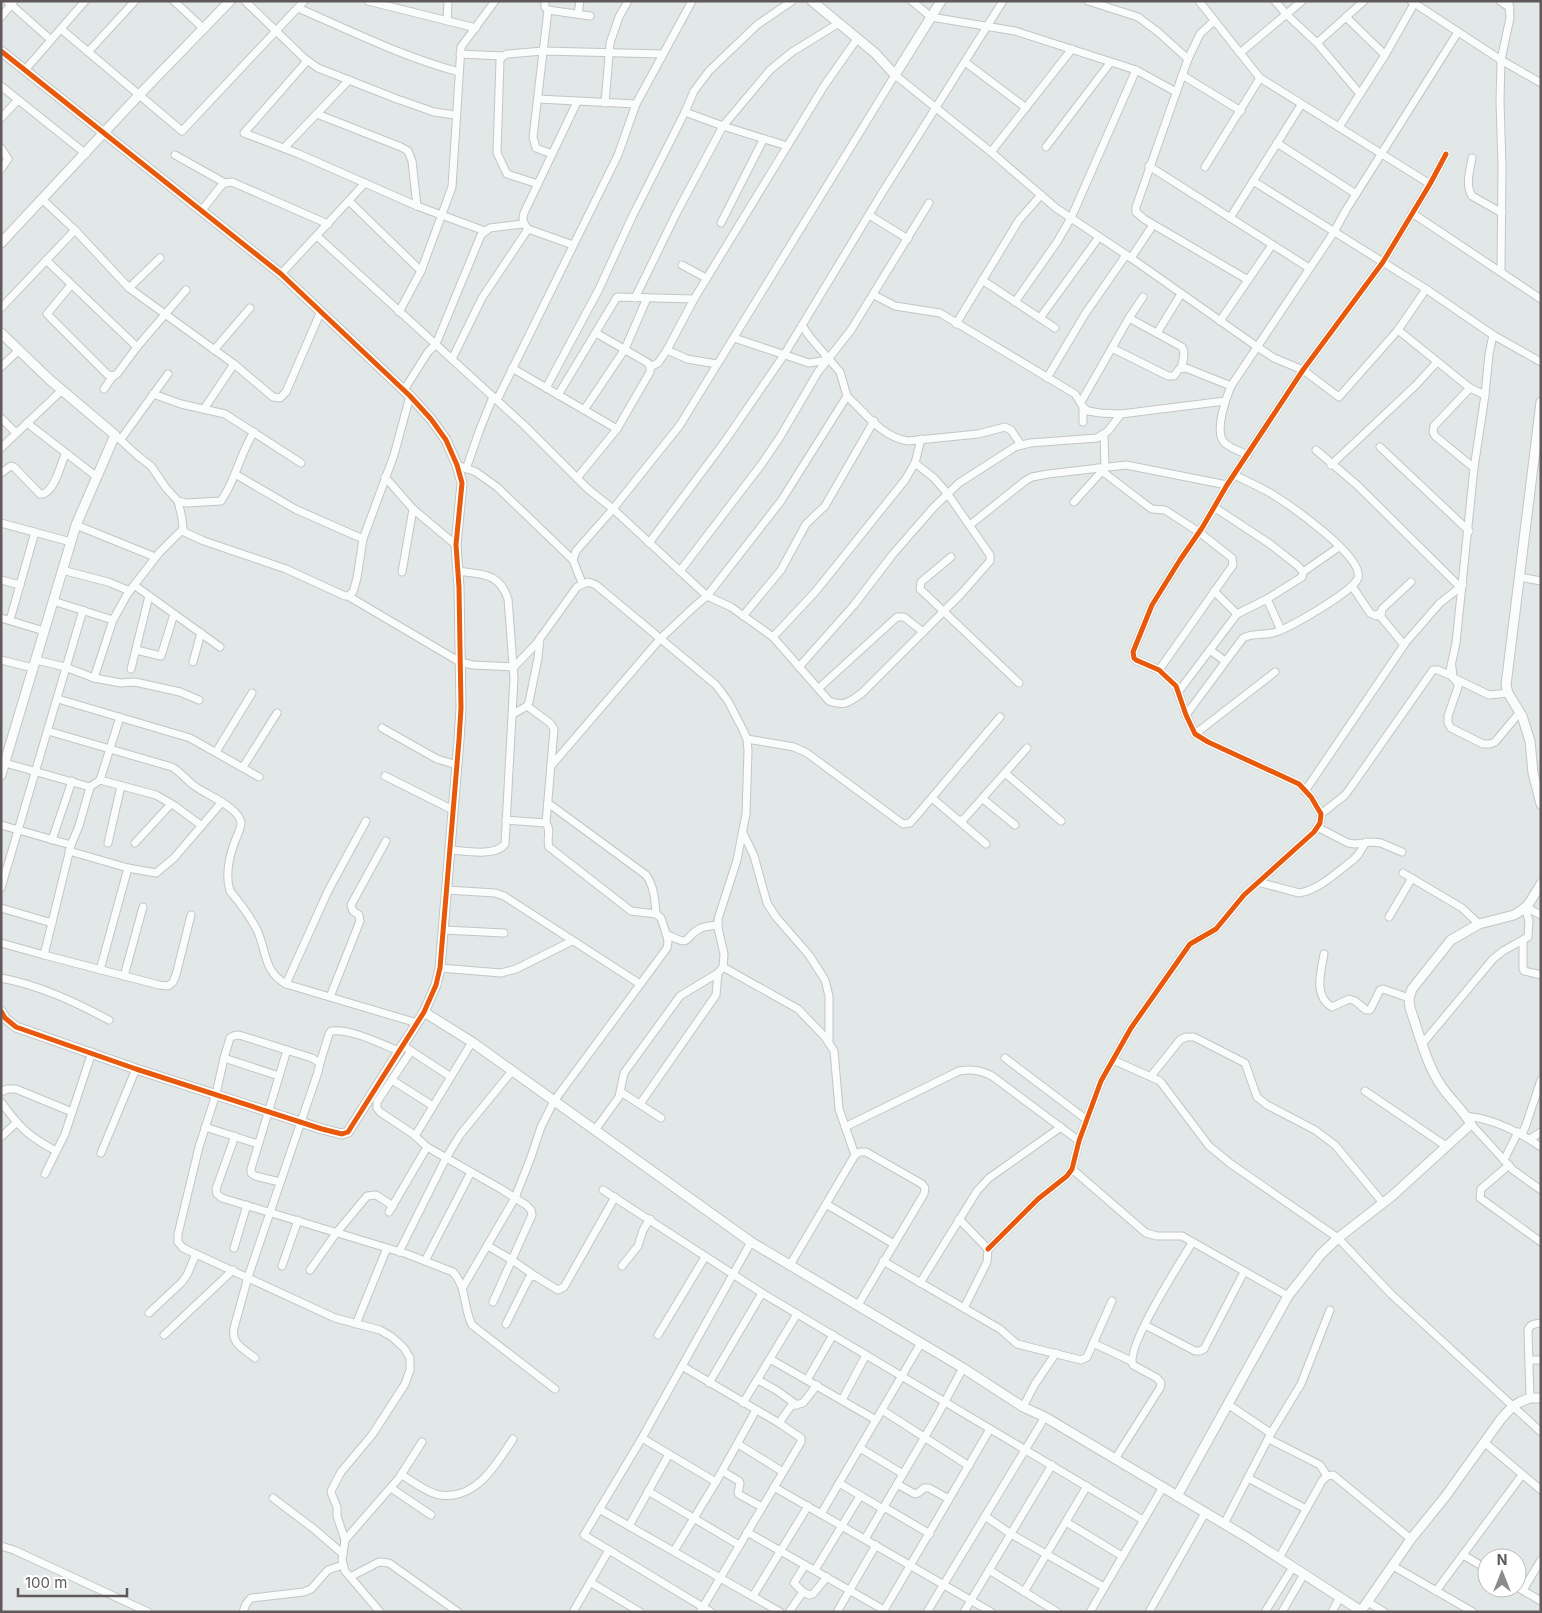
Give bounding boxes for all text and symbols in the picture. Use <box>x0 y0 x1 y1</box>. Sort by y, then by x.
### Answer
north arrow <box>1477 1548 1527 1598</box>
text: N <box>1497 1551 1507 1568</box>
scale bar <box>18 1566 126 1598</box>
text: 100 m <box>25 1573 67 1592</box>

